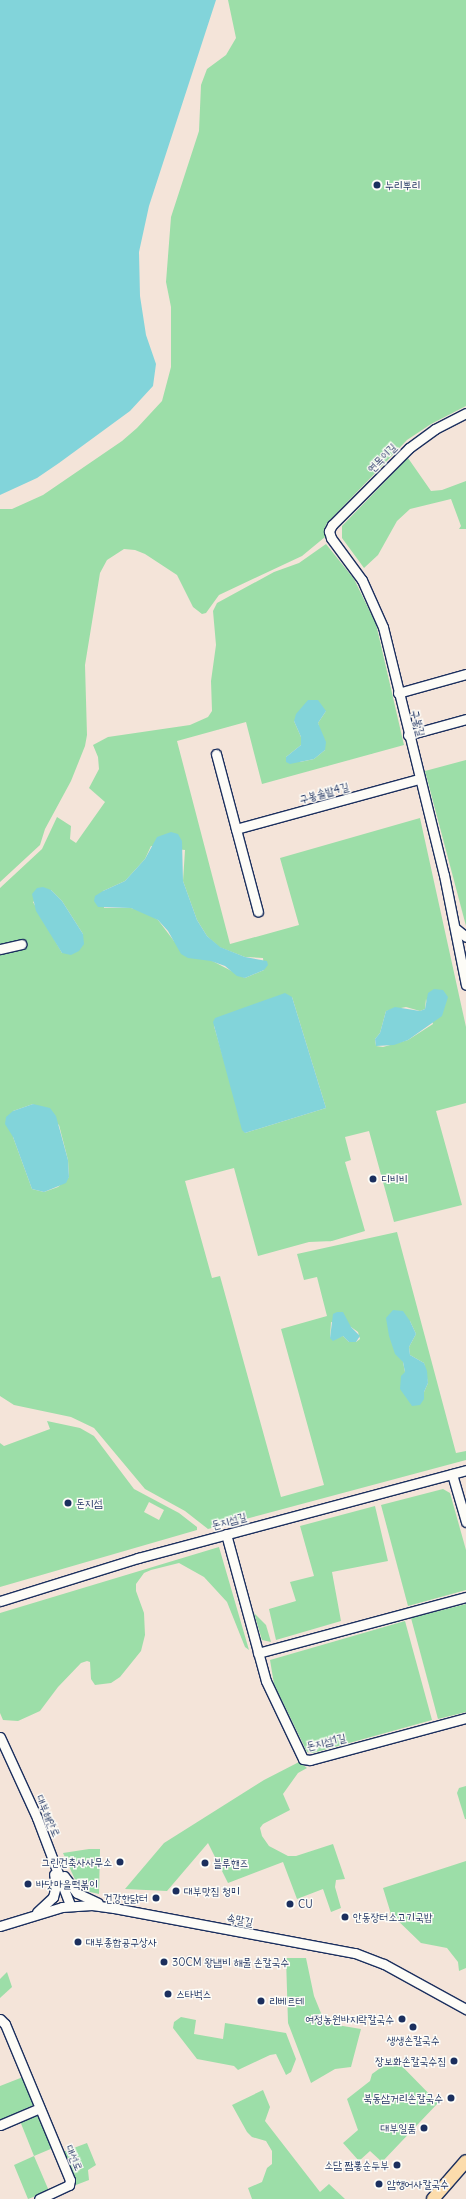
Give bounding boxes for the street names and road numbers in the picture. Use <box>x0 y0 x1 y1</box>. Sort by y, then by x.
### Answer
street label: 연목이길 <box>365 441 399 475</box>
street label: 구봉길 <box>409 709 427 737</box>
street label: 구봉솔밭4길 <box>298 780 350 806</box>
street label: 돈지섬길 <box>210 1510 248 1532</box>
street label: 돈지섬1길 <box>305 1731 347 1753</box>
street label: 대부해안로 <box>33 1793 63 1839</box>
street label: 속말길 <box>226 1911 254 1929</box>
street label: 대선로 <box>63 2143 85 2173</box>

